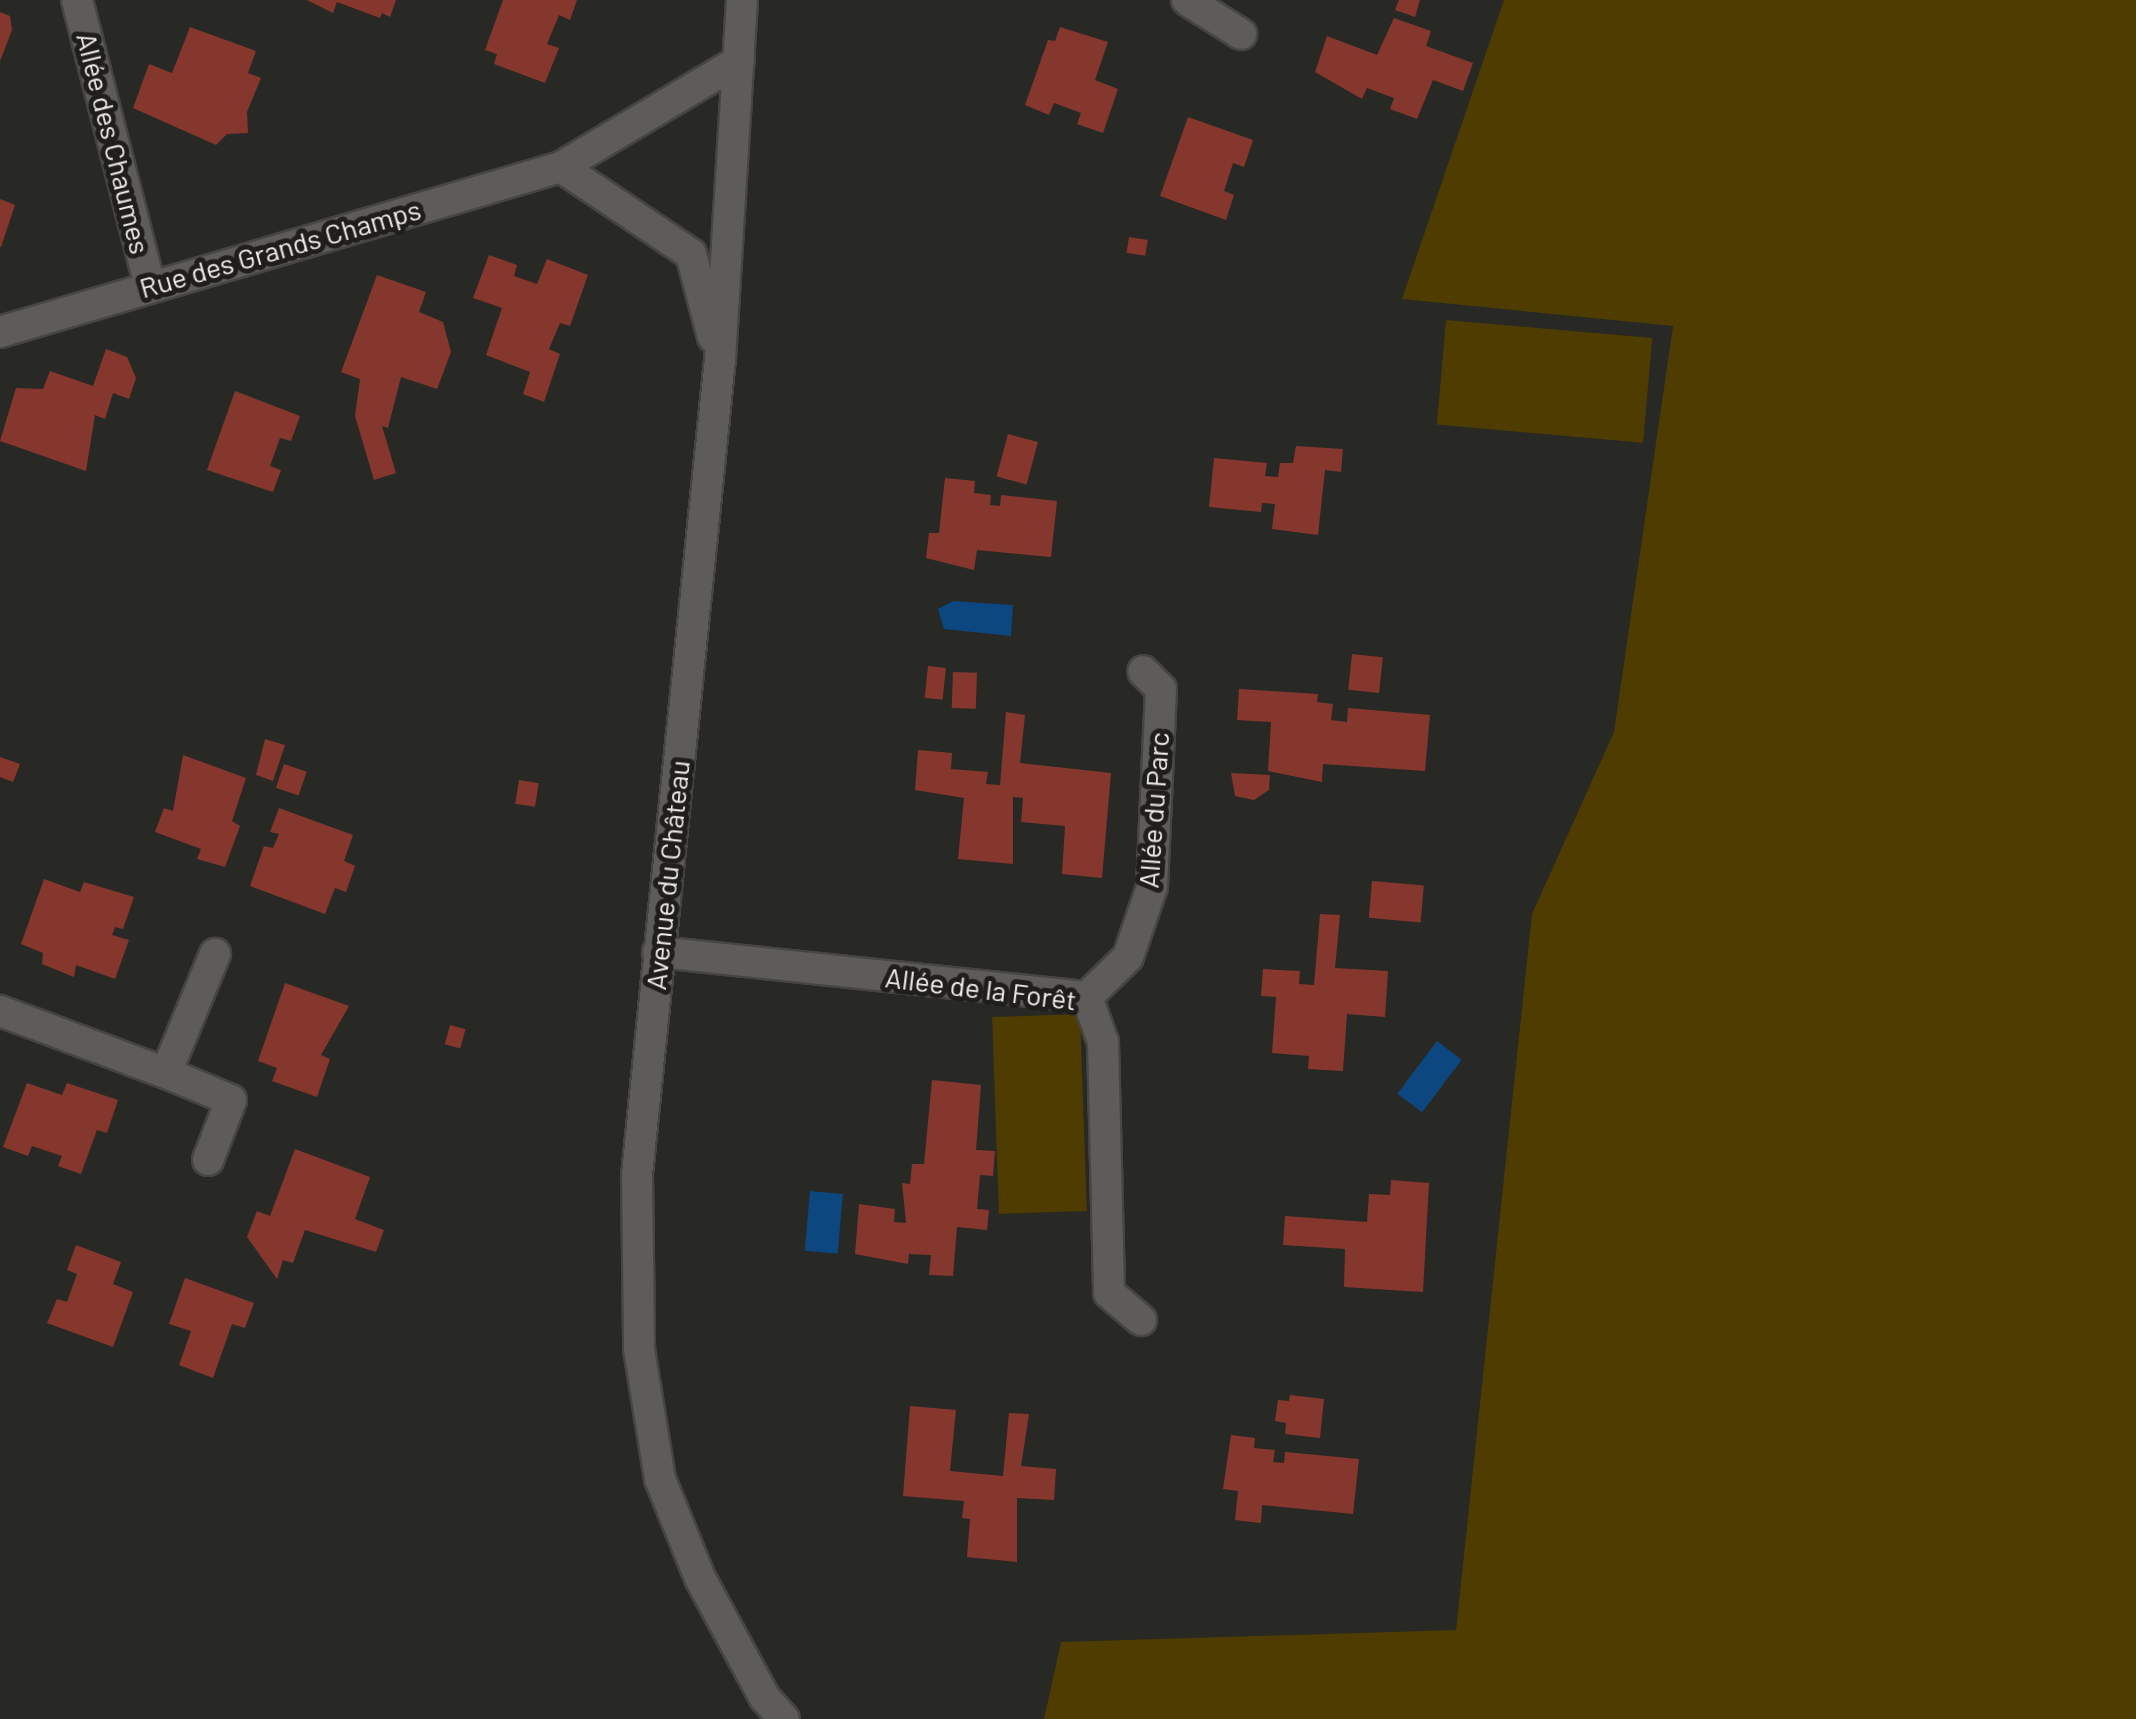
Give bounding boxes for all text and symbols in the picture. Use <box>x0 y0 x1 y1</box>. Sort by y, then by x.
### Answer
street label: Allée des Chaumes <box>70 29 158 257</box>
street label: Rue des Grands Champs <box>135 192 425 304</box>
street label: Allée du Parc <box>1131 731 1175 889</box>
street label: Avenue du Château <box>638 759 696 991</box>
street label: Allée de la Forêt <box>883 960 1079 1016</box>

